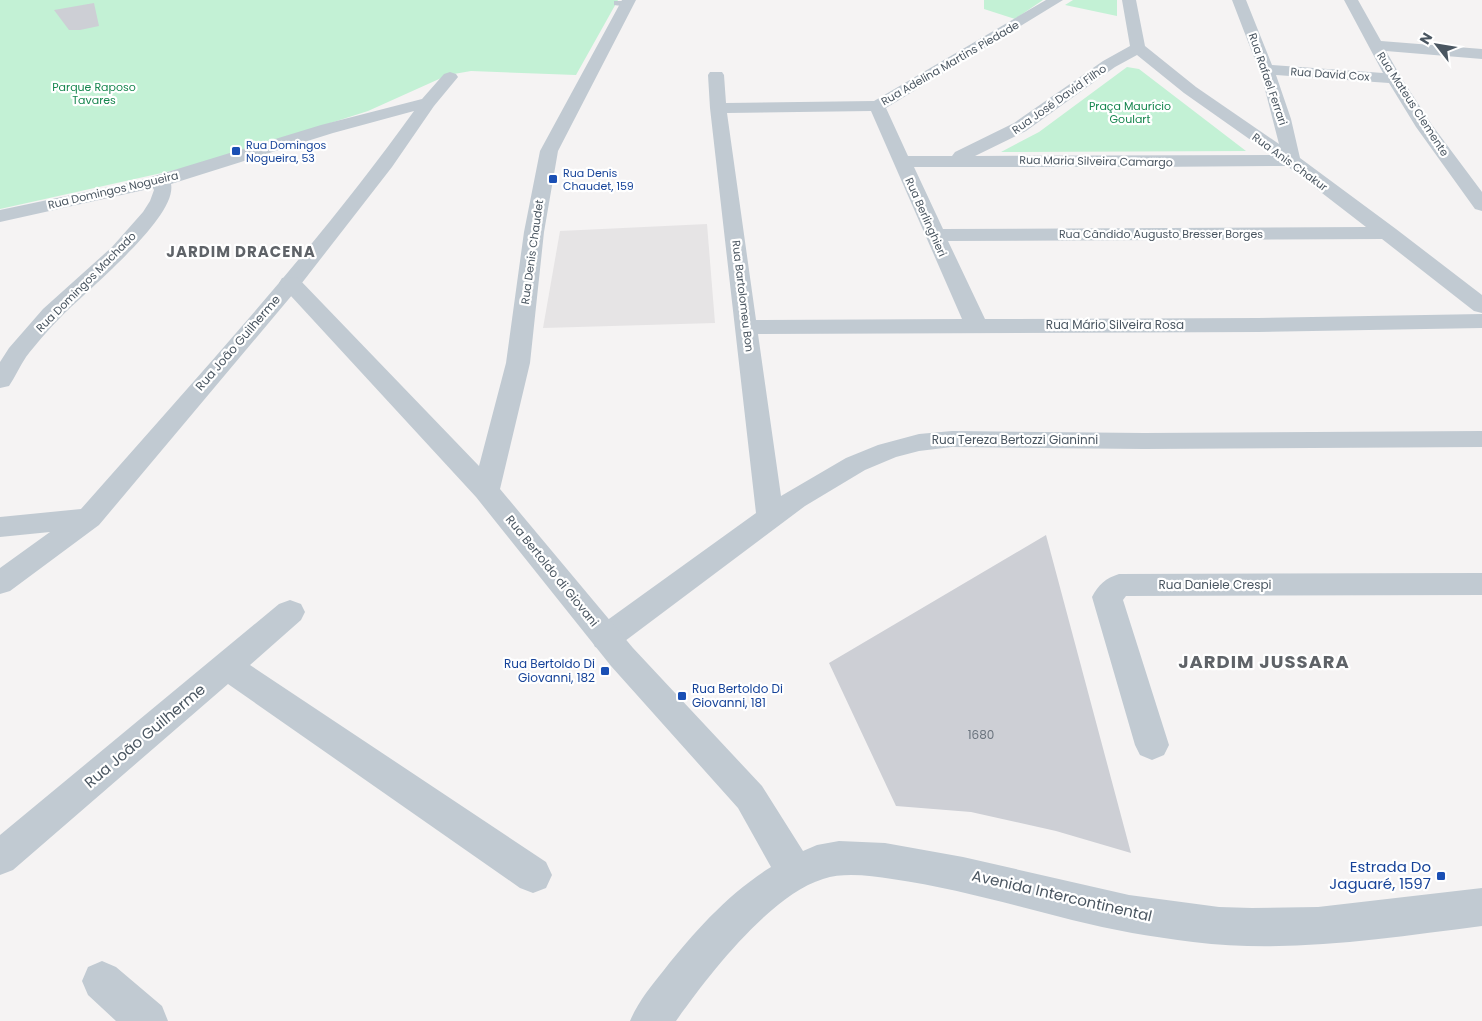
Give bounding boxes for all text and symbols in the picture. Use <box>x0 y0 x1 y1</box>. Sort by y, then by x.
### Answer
street label: Rua Adelina Martins Piedade <box>878 17 1022 109</box>
north arrow <box>1412 20 1462 70</box>
text: N <box>1415 29 1437 48</box>
street label: Rua Rafael Ferrari <box>1245 31 1291 128</box>
street label: Rua Mateus Clemente <box>1373 49 1453 159</box>
street label: Rua José David Filho <box>1009 60 1109 138</box>
street label: Rua David Cox <box>1290 63 1371 85</box>
park label: Parque Raposo Tavares <box>52 79 136 108</box>
park label: Praça Maurício Goulart <box>1089 98 1171 127</box>
street label: Rua Anis Chakur <box>1249 129 1331 195</box>
place label: Rua Domingos Nogueira, 53 <box>246 137 326 166</box>
marker: Rua Domingos Nogueira, 53 <box>230 145 242 157</box>
street label: Rua Maria Silveira Camargo <box>1019 152 1173 170</box>
place label: Rua Denis Chaudet, 159 <box>563 165 634 194</box>
street label: Rua Domingos Nogueira <box>46 167 180 213</box>
marker: Rua Denis Chaudet, 159 <box>547 173 559 185</box>
street label: Rua Berlinghieri <box>901 175 951 259</box>
street label: Rua Denis Chaudet <box>517 199 547 305</box>
street label: Rua Cândido Augusto Bresser Borges <box>1059 226 1263 242</box>
street label: Rua Domingos Machado <box>32 228 140 336</box>
street label: Rua Bartolomeu Bon <box>728 239 758 353</box>
district label: JARDIM DRACENA <box>166 241 316 262</box>
street label: Rua João Guilherme <box>191 291 284 394</box>
street label: Rua Mário Silveira Rosa <box>1046 316 1184 333</box>
street label: Rua Tereza Bertozzi Gianinni <box>932 431 1098 448</box>
street label: Rua Bertoldo di Giovani <box>502 511 603 630</box>
street label: Rua Daniele Crespi <box>1158 576 1272 593</box>
district label: JARDIM JUSSARA <box>1178 649 1350 674</box>
place label: Rua Bertoldo Di Giovanni, 182 <box>504 655 595 686</box>
marker: Rua Bertoldo Di Giovanni, 182 <box>599 665 611 677</box>
street label: Rua João Guilherme <box>80 679 210 793</box>
place label: Rua Bertoldo Di Giovanni, 181 <box>692 680 783 711</box>
marker: Rua Bertoldo Di Giovanni, 181 <box>676 690 688 702</box>
house number: 1680 <box>968 726 994 743</box>
place label: Estrada Do Jaguaré, 1597 <box>1329 856 1431 894</box>
street label: Avenida Intercontinental <box>970 865 1154 926</box>
marker: Estrada Do Jaguaré, 1597 <box>1435 870 1447 882</box>

